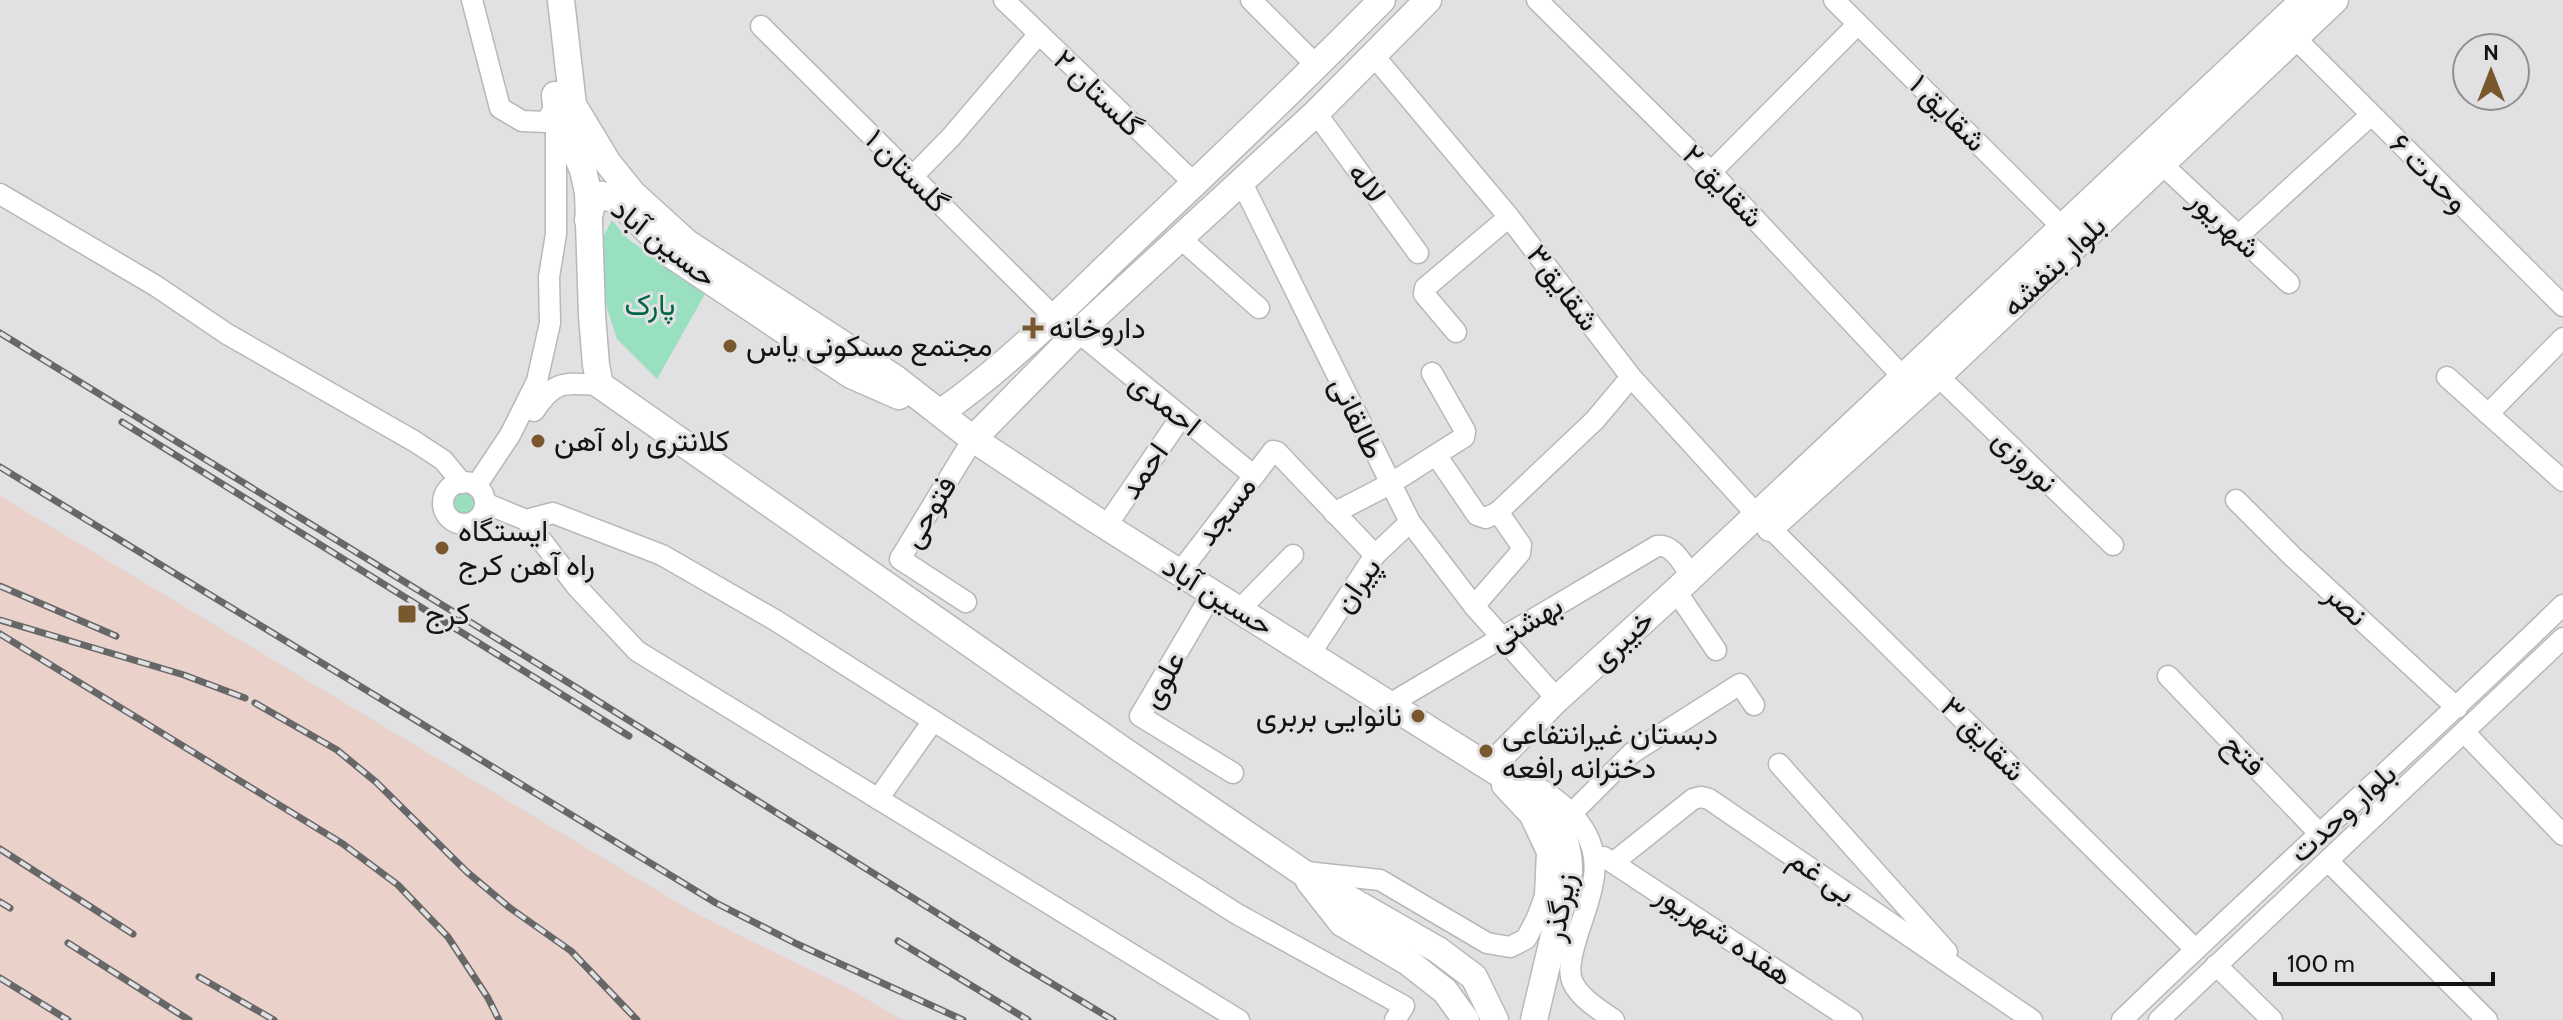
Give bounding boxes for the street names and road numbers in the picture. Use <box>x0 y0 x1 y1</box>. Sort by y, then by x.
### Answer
street label: گلستان ۲ <box>1046 41 1151 144</box>
street label: شقایق ۱ <box>1902 66 1995 159</box>
street label: گلستان ۱ <box>858 121 957 220</box>
street label: وحدت ۶ <box>2382 125 2477 220</box>
street label: شقایق ۲ <box>1675 136 1772 235</box>
street label: لاله <box>1340 155 1394 210</box>
street label: شهریور <box>2181 181 2269 266</box>
street label: حسین آباد <box>604 190 724 295</box>
street label: بلوار بنفشه <box>1994 207 2113 324</box>
street label: شقایق۳ <box>1519 237 1608 338</box>
street label: احمدی <box>1122 364 1209 444</box>
street label: طالقانی <box>1322 371 1393 465</box>
street label: نوروزی <box>1985 421 2066 501</box>
street label: احمد <box>1111 435 1176 506</box>
street label: فتوحی <box>893 469 964 554</box>
street label: مسجد <box>1187 469 1264 553</box>
street label: حسین آباد <box>1156 547 1281 644</box>
street label: پیران <box>1324 550 1390 621</box>
street label: نصر <box>2316 575 2376 634</box>
street label: بهشتی <box>1482 586 1569 659</box>
street label: خیبری <box>1582 601 1662 678</box>
street label: علوی <box>1132 645 1193 715</box>
street label: شقایق ۳ <box>1933 688 2034 789</box>
street label: فتح <box>2214 726 2273 785</box>
street label: بلوار وحدت <box>2281 755 2404 870</box>
street label: بی غم <box>1781 840 1863 912</box>
street label: زیرگذر <box>1535 870 1584 945</box>
street label: هفده شهریور <box>1648 875 1800 994</box>

